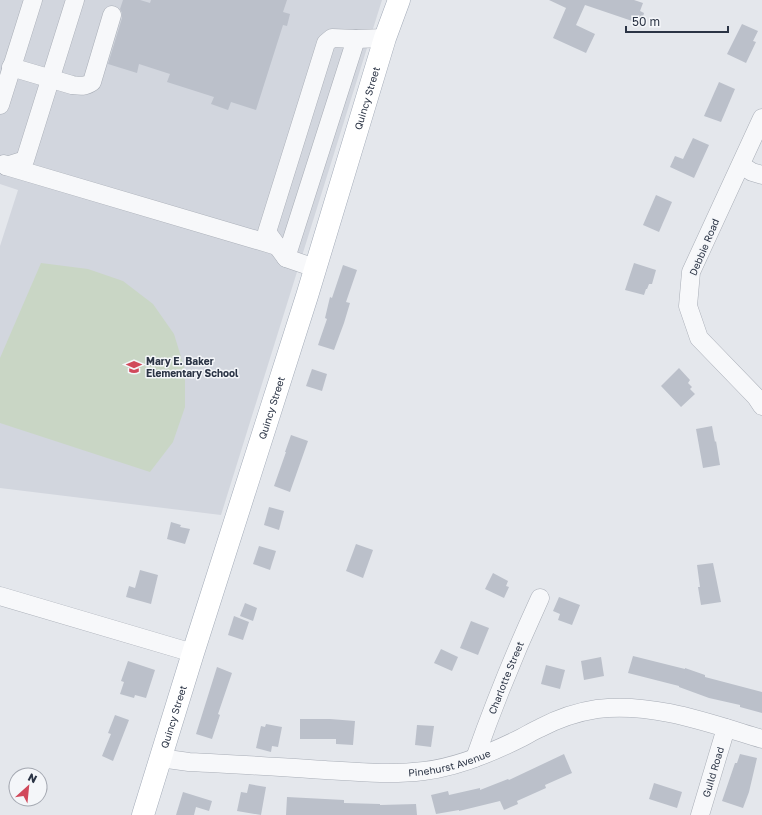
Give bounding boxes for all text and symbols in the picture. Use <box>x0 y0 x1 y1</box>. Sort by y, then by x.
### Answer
scale bar <box>626 8 728 34</box>
text: 50 m <box>632 14 660 29</box>
street label: Quincy Street <box>352 65 382 131</box>
street label: Debbie Road <box>687 217 721 277</box>
place label: Mary E. Baker Elementary School <box>146 355 239 379</box>
school or university icon: Mary E. Baker Elementary School <box>125 358 143 376</box>
street label: Quincy Street <box>256 375 287 441</box>
street label: Charlotte Street <box>486 639 526 716</box>
street label: Quincy Street <box>158 684 189 750</box>
street label: Guild Road <box>700 745 726 799</box>
street label: Pinehurst Avenue <box>408 747 492 778</box>
north arrow <box>8 767 48 807</box>
text: N <box>26 770 39 785</box>

